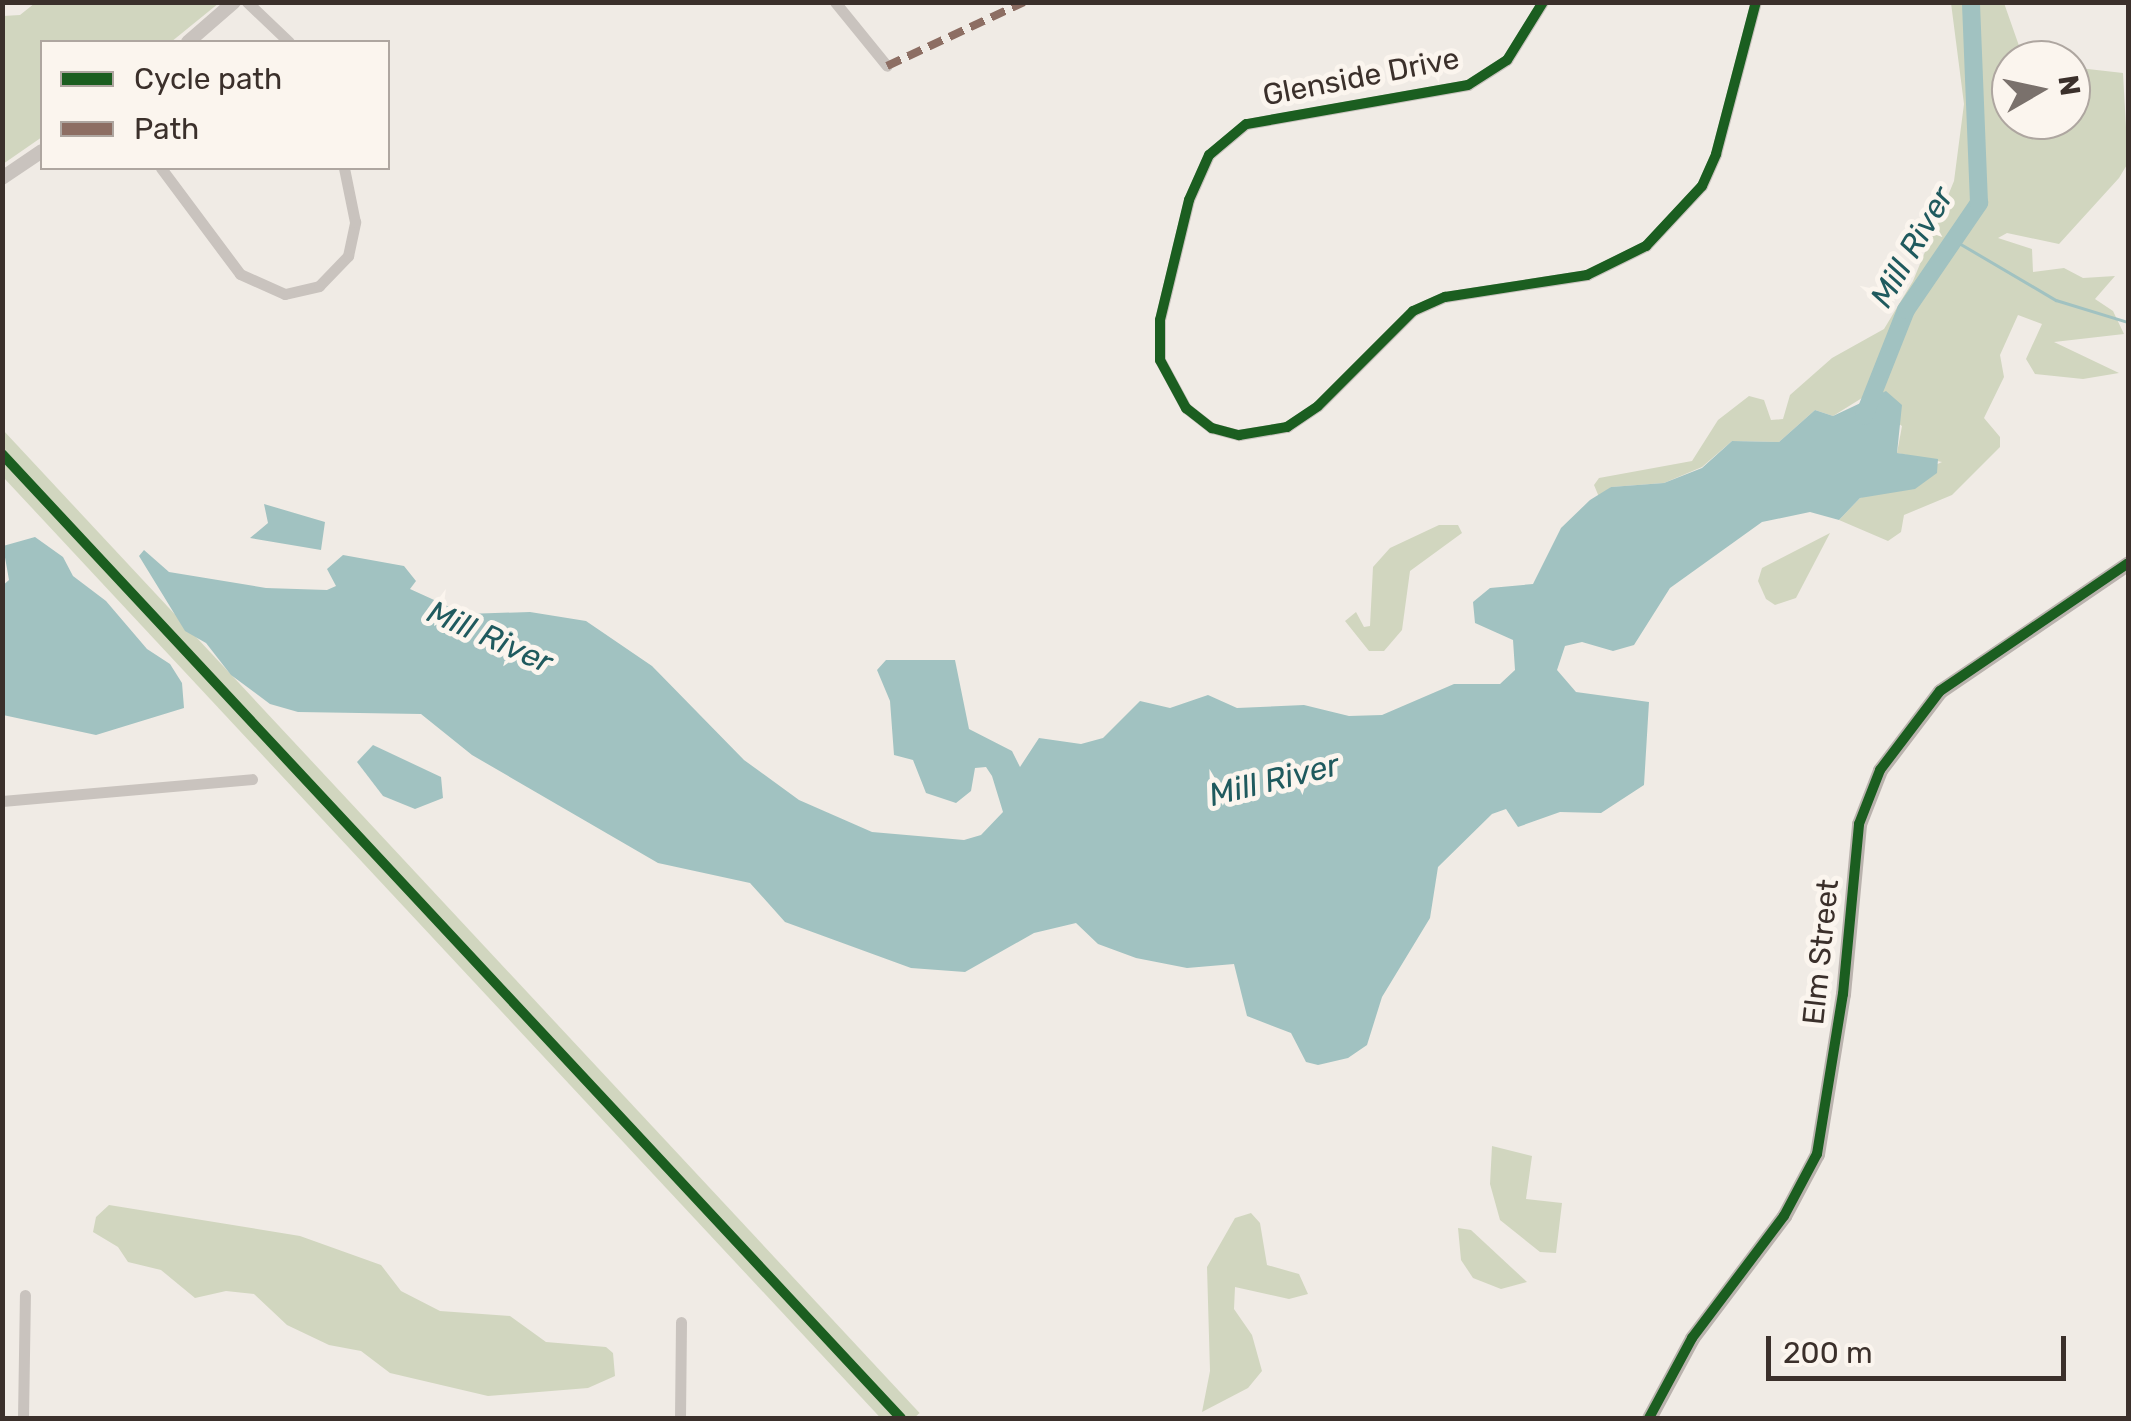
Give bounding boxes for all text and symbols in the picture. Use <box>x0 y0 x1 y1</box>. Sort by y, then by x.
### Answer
legend <box>40 40 390 170</box>
street label: Glenside Drive <box>1260 40 1462 114</box>
north arrow <box>1991 40 2091 140</box>
text: Cycle path <box>134 61 282 97</box>
text: N <box>2051 73 2087 98</box>
text: Path <box>134 111 199 147</box>
water label: Mill River <box>1862 180 1962 314</box>
water label: Mill River <box>422 592 558 682</box>
water label: Mill River <box>1205 745 1343 815</box>
street label: Elm Street <box>1795 877 1847 1027</box>
scale bar <box>1771 1316 2071 1378</box>
text: 200 m <box>1783 1335 1873 1371</box>

